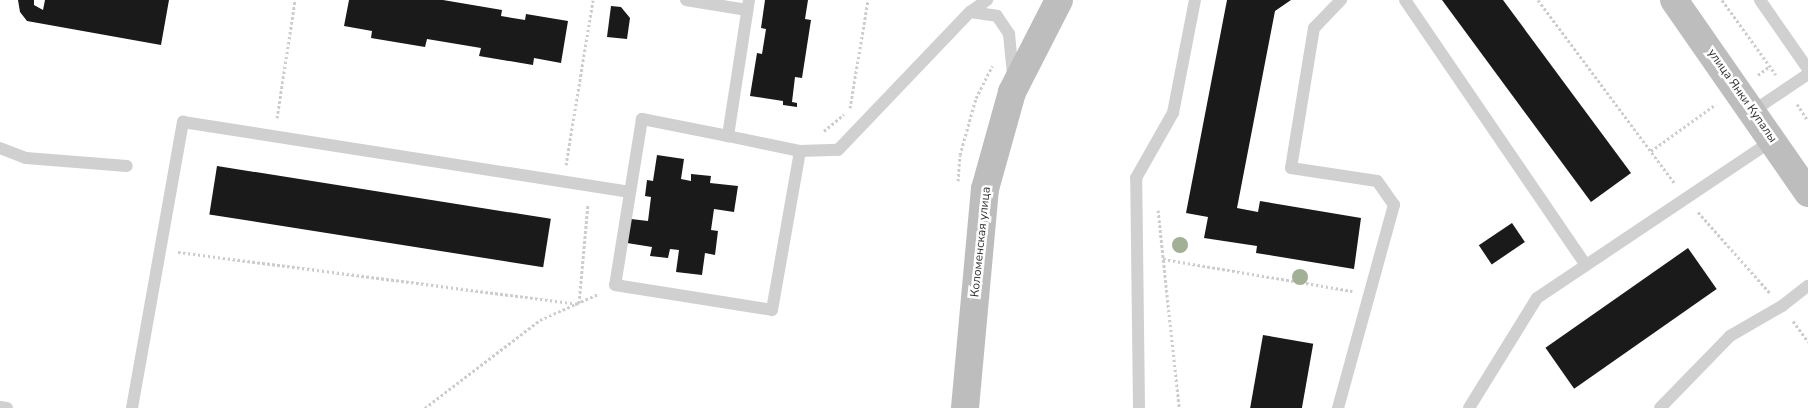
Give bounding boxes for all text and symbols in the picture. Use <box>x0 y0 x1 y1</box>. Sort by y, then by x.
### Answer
street label: улица Янки Купалы <box>1704 46 1780 146</box>
street label: Коломенская улица <box>968 186 994 298</box>

